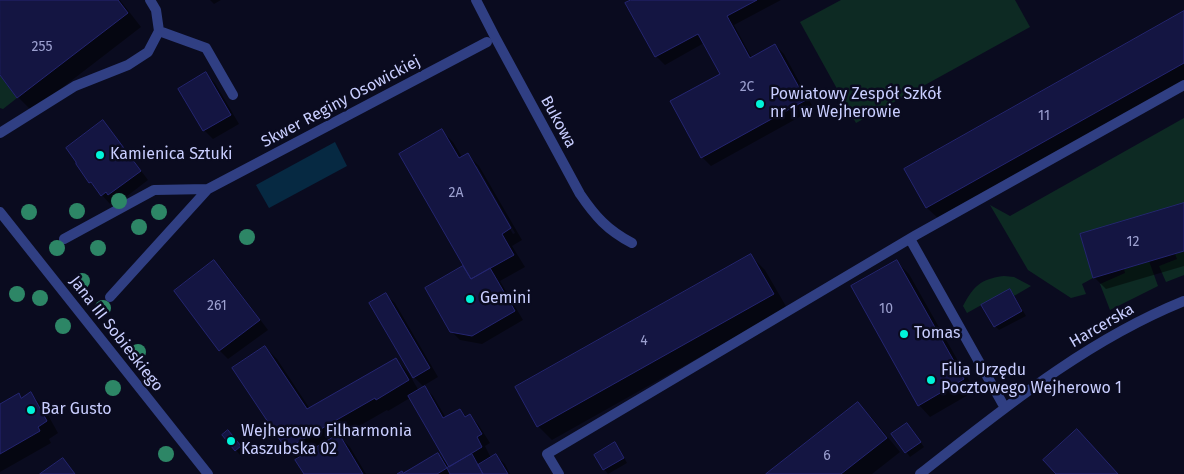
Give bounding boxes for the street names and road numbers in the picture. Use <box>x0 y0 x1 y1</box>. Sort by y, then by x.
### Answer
street label: Skwer Reginy Osowickiej <box>258 52 424 152</box>
street label: Bukowa <box>536 93 580 151</box>
street label: Jana III Sobieskiego <box>65 272 167 396</box>
street label: Harcerska <box>1066 300 1138 352</box>

